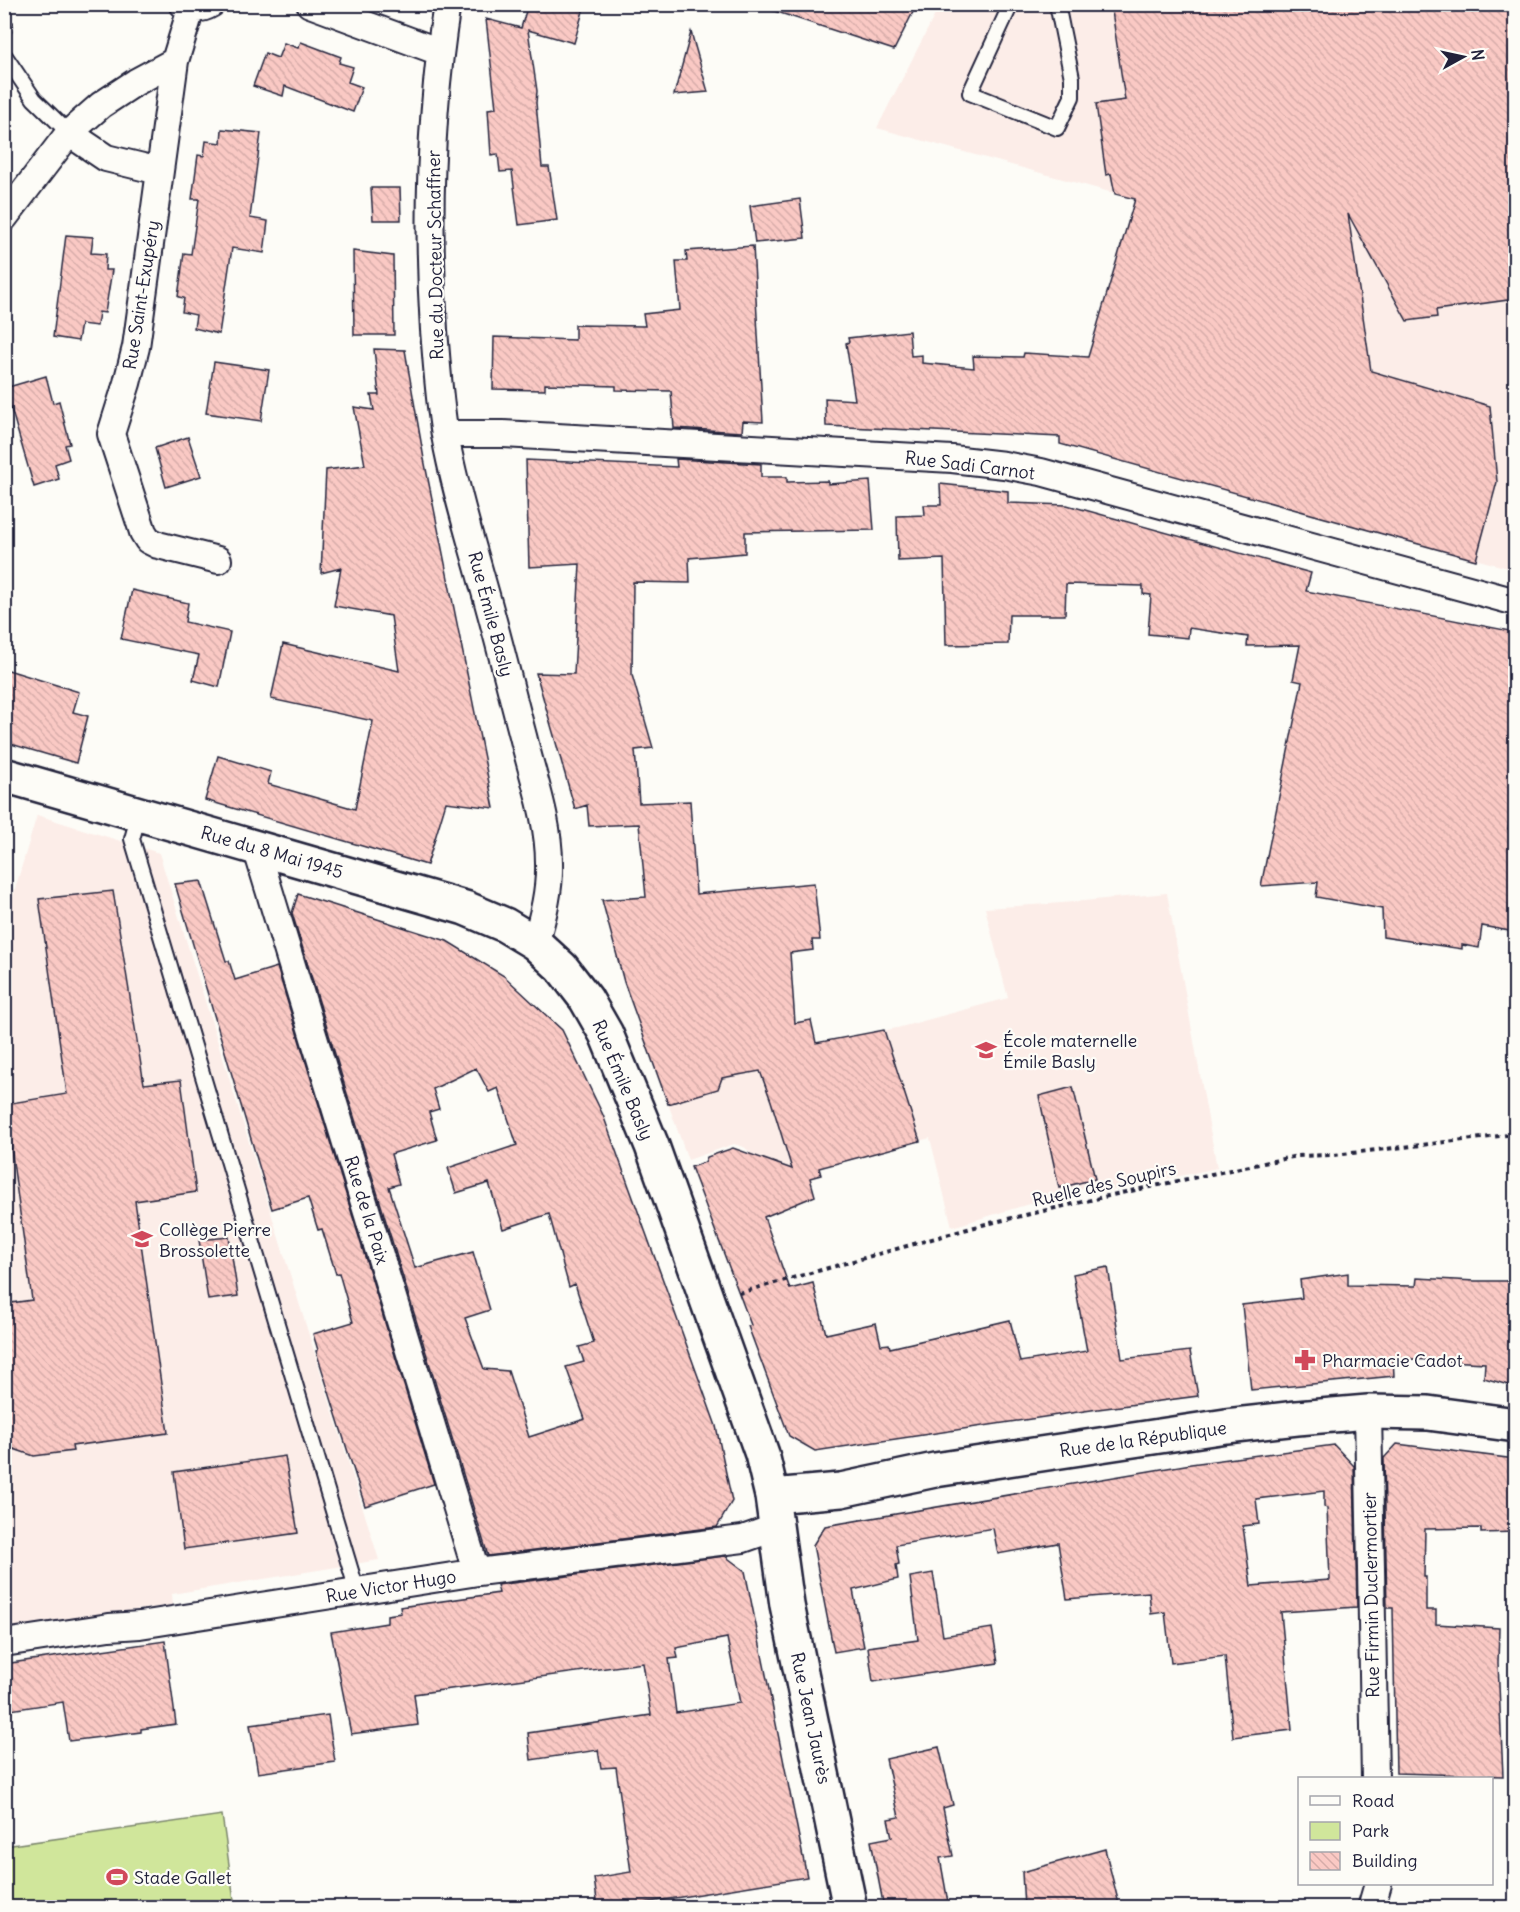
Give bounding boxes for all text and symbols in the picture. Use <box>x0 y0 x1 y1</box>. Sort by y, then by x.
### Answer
north arrow <box>1433 27 1493 87</box>
text: N <box>1467 48 1489 62</box>
street label: Rue du Docteur Schaffner <box>422 149 448 360</box>
street label: Rue Saint-Exupéry <box>118 219 164 371</box>
street label: Rue Sadi Carnot <box>904 446 1036 484</box>
street label: Rue Émile Basly <box>463 549 519 679</box>
street label: Rue du 8 Mai 1945 <box>198 821 346 883</box>
street label: Rue Émile Basly <box>587 1016 659 1144</box>
place label: École maternelle Émile Basly <box>1003 1029 1137 1073</box>
school or university icon: École maternelle Émile Basly <box>974 1038 998 1062</box>
street label: Rue de la Paix <box>340 1153 394 1267</box>
street label: Ruelle des Soupirs <box>1030 1156 1178 1212</box>
place label: Collège Pierre Brossolette <box>159 1218 271 1262</box>
school or university icon: Collège Pierre Brossolette <box>130 1227 154 1251</box>
pharmacy icon: Pharmacie Cadot <box>1293 1348 1317 1372</box>
place label: Pharmacie Cadot <box>1322 1349 1463 1372</box>
street label: Rue de la République <box>1058 1416 1228 1462</box>
street label: Rue Firmin Duclermortier <box>1358 1491 1384 1698</box>
street label: Rue Victor Hugo <box>324 1564 458 1608</box>
street label: Rue Jean Jaurès <box>786 1650 836 1786</box>
legend <box>1298 1777 1493 1885</box>
text: Road <box>1352 1789 1395 1812</box>
text: Park <box>1352 1819 1389 1842</box>
text: Building <box>1352 1849 1417 1872</box>
sports icon: Stade Gallet <box>105 1865 129 1889</box>
place label: Stade Gallet <box>134 1866 232 1889</box>

